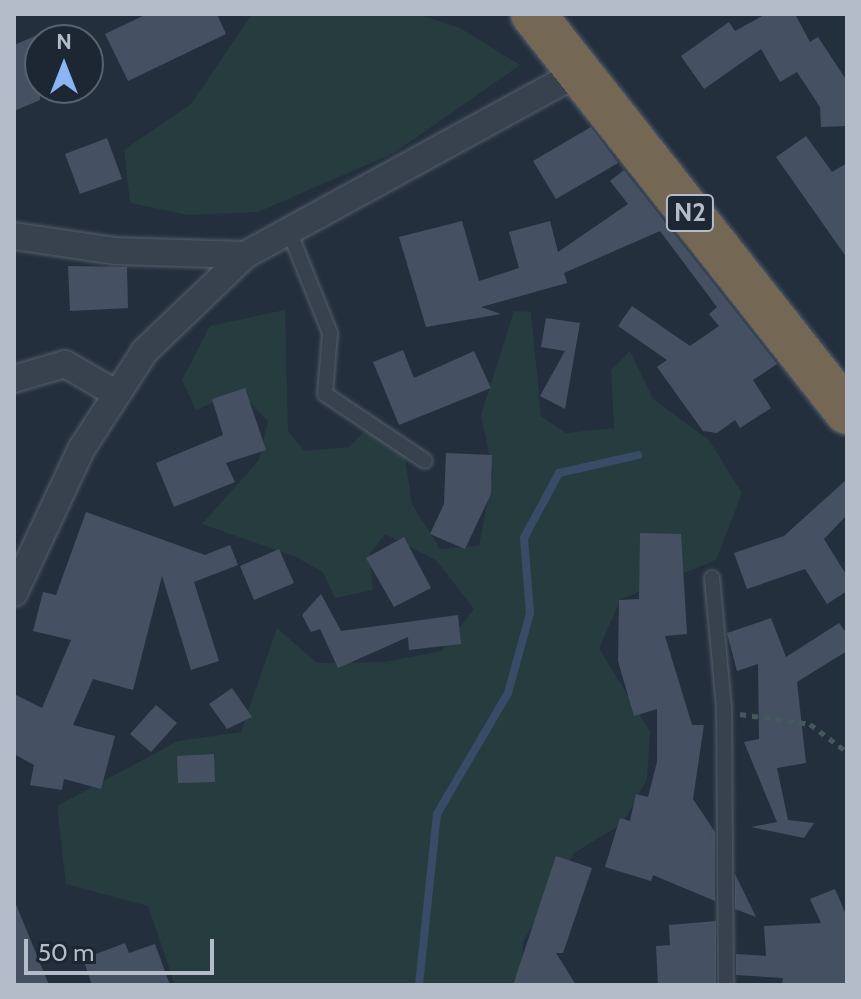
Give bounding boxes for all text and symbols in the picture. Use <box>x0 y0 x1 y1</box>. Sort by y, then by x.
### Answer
north arrow <box>24 24 104 104</box>
text: N <box>56 28 72 55</box>
road number: N2 <box>664 191 716 235</box>
scale bar <box>28 923 218 973</box>
text: 50 m <box>38 938 94 967</box>

